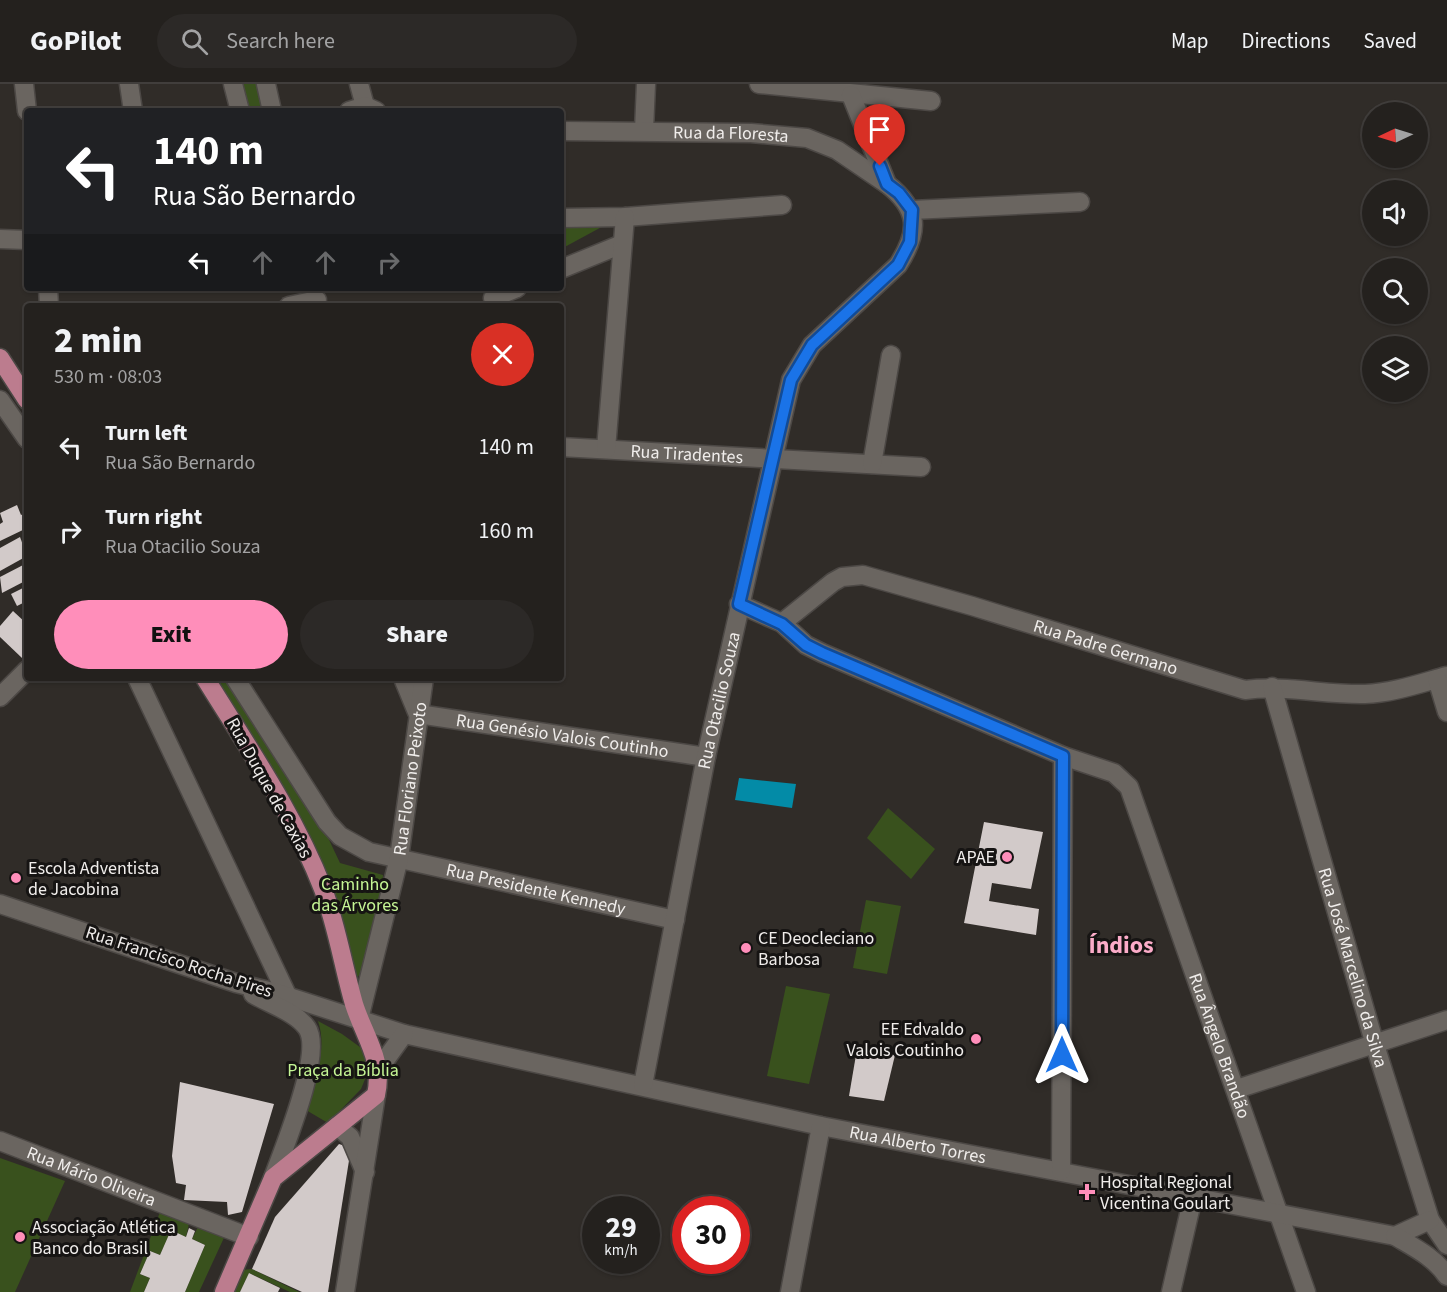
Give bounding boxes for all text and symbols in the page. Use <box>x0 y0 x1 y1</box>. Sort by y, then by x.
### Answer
search box <box>157 14 577 68</box>
text: GoPilot <box>30 21 121 61</box>
icon: search <box>178 25 211 58</box>
text: Search here <box>226 25 335 57</box>
text: Map <box>1171 26 1209 56</box>
text: Directions <box>1242 26 1330 56</box>
text: Saved <box>1363 26 1417 56</box>
north arrow <box>1362 102 1428 168</box>
map controls <box>1362 102 1428 402</box>
pin <box>854 104 905 166</box>
icon: arrive <box>863 113 896 146</box>
street label: Rua da Floresta <box>673 120 790 149</box>
text: 140 m <box>153 121 264 181</box>
icon: left <box>54 132 132 210</box>
text: Rua São Bernardo <box>153 177 356 216</box>
button: sound <box>1362 180 1428 246</box>
icon: left <box>183 246 216 279</box>
icon: ahead <box>246 246 279 279</box>
icon: ahead <box>309 246 342 279</box>
icon: right <box>372 246 405 279</box>
button: search <box>1362 258 1428 324</box>
text: 2 min <box>54 315 142 366</box>
button: close <box>471 323 534 386</box>
button: layers <box>1362 336 1428 402</box>
text: 530 m · 08:03 <box>54 363 162 391</box>
text: Turn left <box>105 417 187 449</box>
icon: left <box>54 431 87 464</box>
text: 140 m <box>479 431 534 463</box>
street label: Rua Tiradentes <box>630 438 744 470</box>
text: Rua São Bernardo <box>105 449 255 477</box>
text: Turn right <box>105 501 202 533</box>
icon: right <box>54 515 87 548</box>
text: 160 m <box>479 515 534 547</box>
text: Rua Otacilio Souza <box>105 533 260 561</box>
button: Exit <box>54 600 288 669</box>
button: Share <box>300 600 534 669</box>
street label: Rua Padre Germano <box>1030 613 1181 681</box>
street label: Rua Otacilio Souza <box>691 629 746 771</box>
street label: Rua Floriano Peixoto <box>387 700 433 857</box>
street label: Rua Genésio Valois Coutinho <box>454 707 670 764</box>
street label: Rua Duque de Caxias <box>220 713 318 863</box>
place label: APAE <box>957 845 995 870</box>
marker: APAE <box>1000 850 1014 864</box>
place label: Escola Adventista de Jacobina <box>28 856 159 902</box>
street label: Rua Presidente Kennedy <box>444 857 629 921</box>
street label: Rua José Marcelino da Silva <box>1312 865 1394 1071</box>
marker: Escola Adventista de Jacobina <box>9 871 23 885</box>
park label: Caminho das Árvores <box>311 872 399 918</box>
street label: Rua Francisco Rocha Pires <box>82 920 276 1004</box>
place label: CE Deocleciano Barbosa <box>758 926 874 972</box>
district label: Índios <box>1088 928 1154 963</box>
marker: CE Deocleciano Barbosa <box>739 941 753 955</box>
street label: Rua Ângelo Brandão <box>1183 970 1257 1122</box>
place label: EE Edvaldo Valois Coutinho <box>846 1017 964 1063</box>
position arrow <box>1030 1023 1094 1087</box>
marker: EE Edvaldo Valois Coutinho <box>969 1032 983 1046</box>
park label: Praça da Bíblia <box>287 1058 399 1083</box>
street label: Rua Alberto Torres <box>847 1119 988 1170</box>
street label: Rua Mário Oliveira <box>23 1140 160 1212</box>
place label: Hospital Regional Vicentina Goulart <box>1100 1170 1232 1216</box>
marker: Hospital Regional Vicentina Goulart <box>1078 1183 1096 1201</box>
speed limit sign: 30 <box>672 1196 750 1274</box>
text: 29 <box>605 1206 637 1249</box>
place label: Associação Atlética Banco do Brasil <box>32 1215 176 1261</box>
marker: Associação Atlética Banco do Brasil <box>13 1230 27 1244</box>
text: km/h <box>604 1240 638 1261</box>

